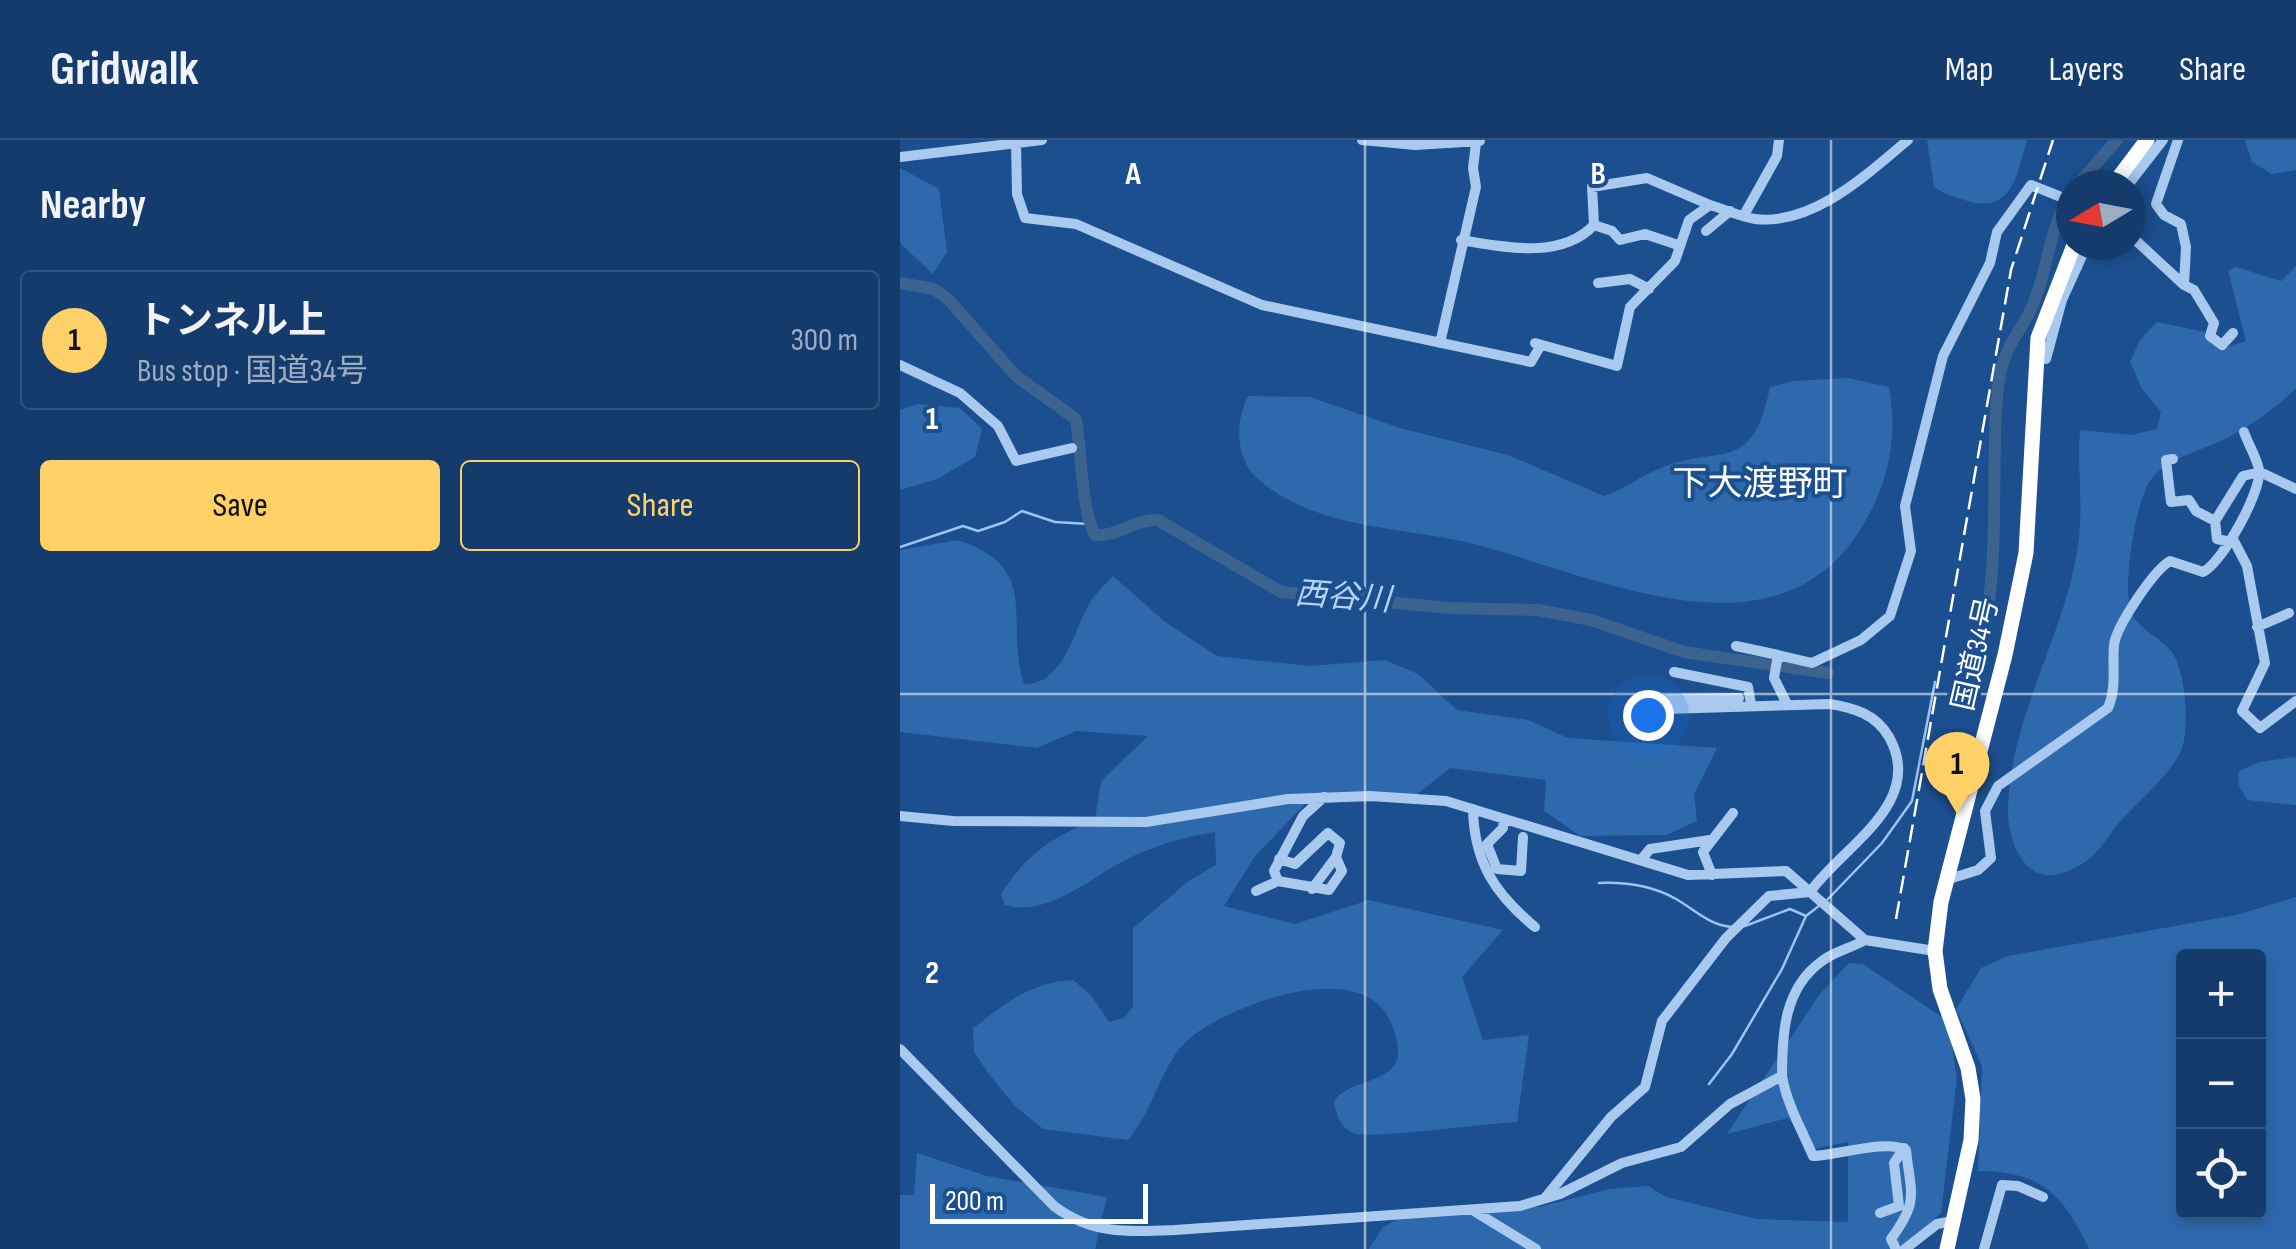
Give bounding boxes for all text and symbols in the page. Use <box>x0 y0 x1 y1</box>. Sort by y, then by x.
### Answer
text: Gridwalk <box>50 41 199 98</box>
text: Map <box>1945 48 1993 91</box>
text: Layers <box>2048 48 2124 91</box>
text: Share <box>2179 48 2246 91</box>
text: A <box>1124 155 1141 194</box>
text: B <box>1590 155 1606 194</box>
north arrow <box>2056 170 2146 260</box>
text: Nearby <box>40 180 146 231</box>
text: トンネル上 <box>137 299 326 344</box>
text: 1 <box>68 321 81 360</box>
text: 300 m <box>790 321 858 360</box>
text: Bus stop · 国道34号 <box>137 352 368 391</box>
text: 1 <box>926 400 939 439</box>
button: Save <box>40 460 440 551</box>
button: Share <box>460 460 860 551</box>
district label: 下大渡野町 <box>1672 463 1848 506</box>
water label: 西谷川 <box>1294 575 1395 621</box>
street label: 国道34号 <box>1945 594 2006 714</box>
your location <box>1623 690 1674 741</box>
pin: 1 <box>1924 732 1990 814</box>
map controls <box>2176 949 2266 1219</box>
button: + <box>2176 949 2266 1039</box>
text: 2 <box>925 954 939 993</box>
button: − <box>2176 1039 2266 1129</box>
button: locate <box>2176 1129 2266 1219</box>
scale bar <box>930 1179 1148 1224</box>
text: 200 m <box>945 1185 1004 1218</box>

